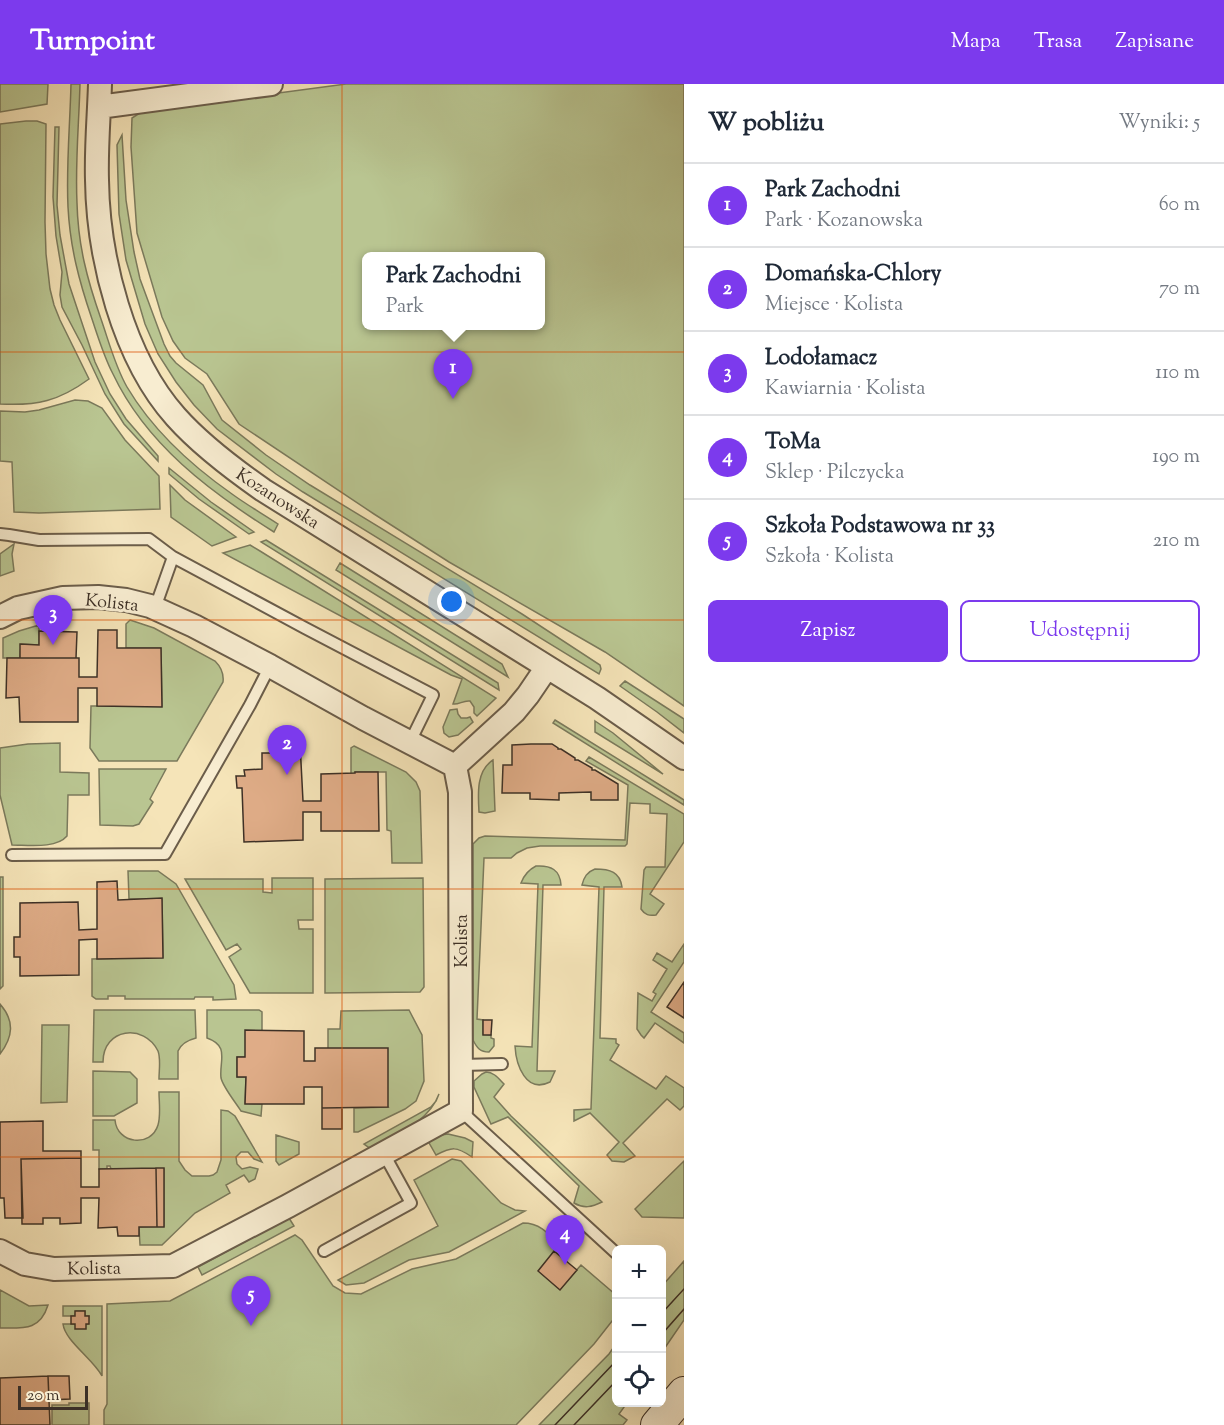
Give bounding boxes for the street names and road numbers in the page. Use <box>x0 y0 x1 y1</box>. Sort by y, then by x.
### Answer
street label: Kozanowska <box>230 463 324 537</box>
street label: Kolista <box>84 588 140 620</box>
street label: Kolista <box>450 914 476 968</box>
street label: Kolista <box>67 1257 121 1283</box>

